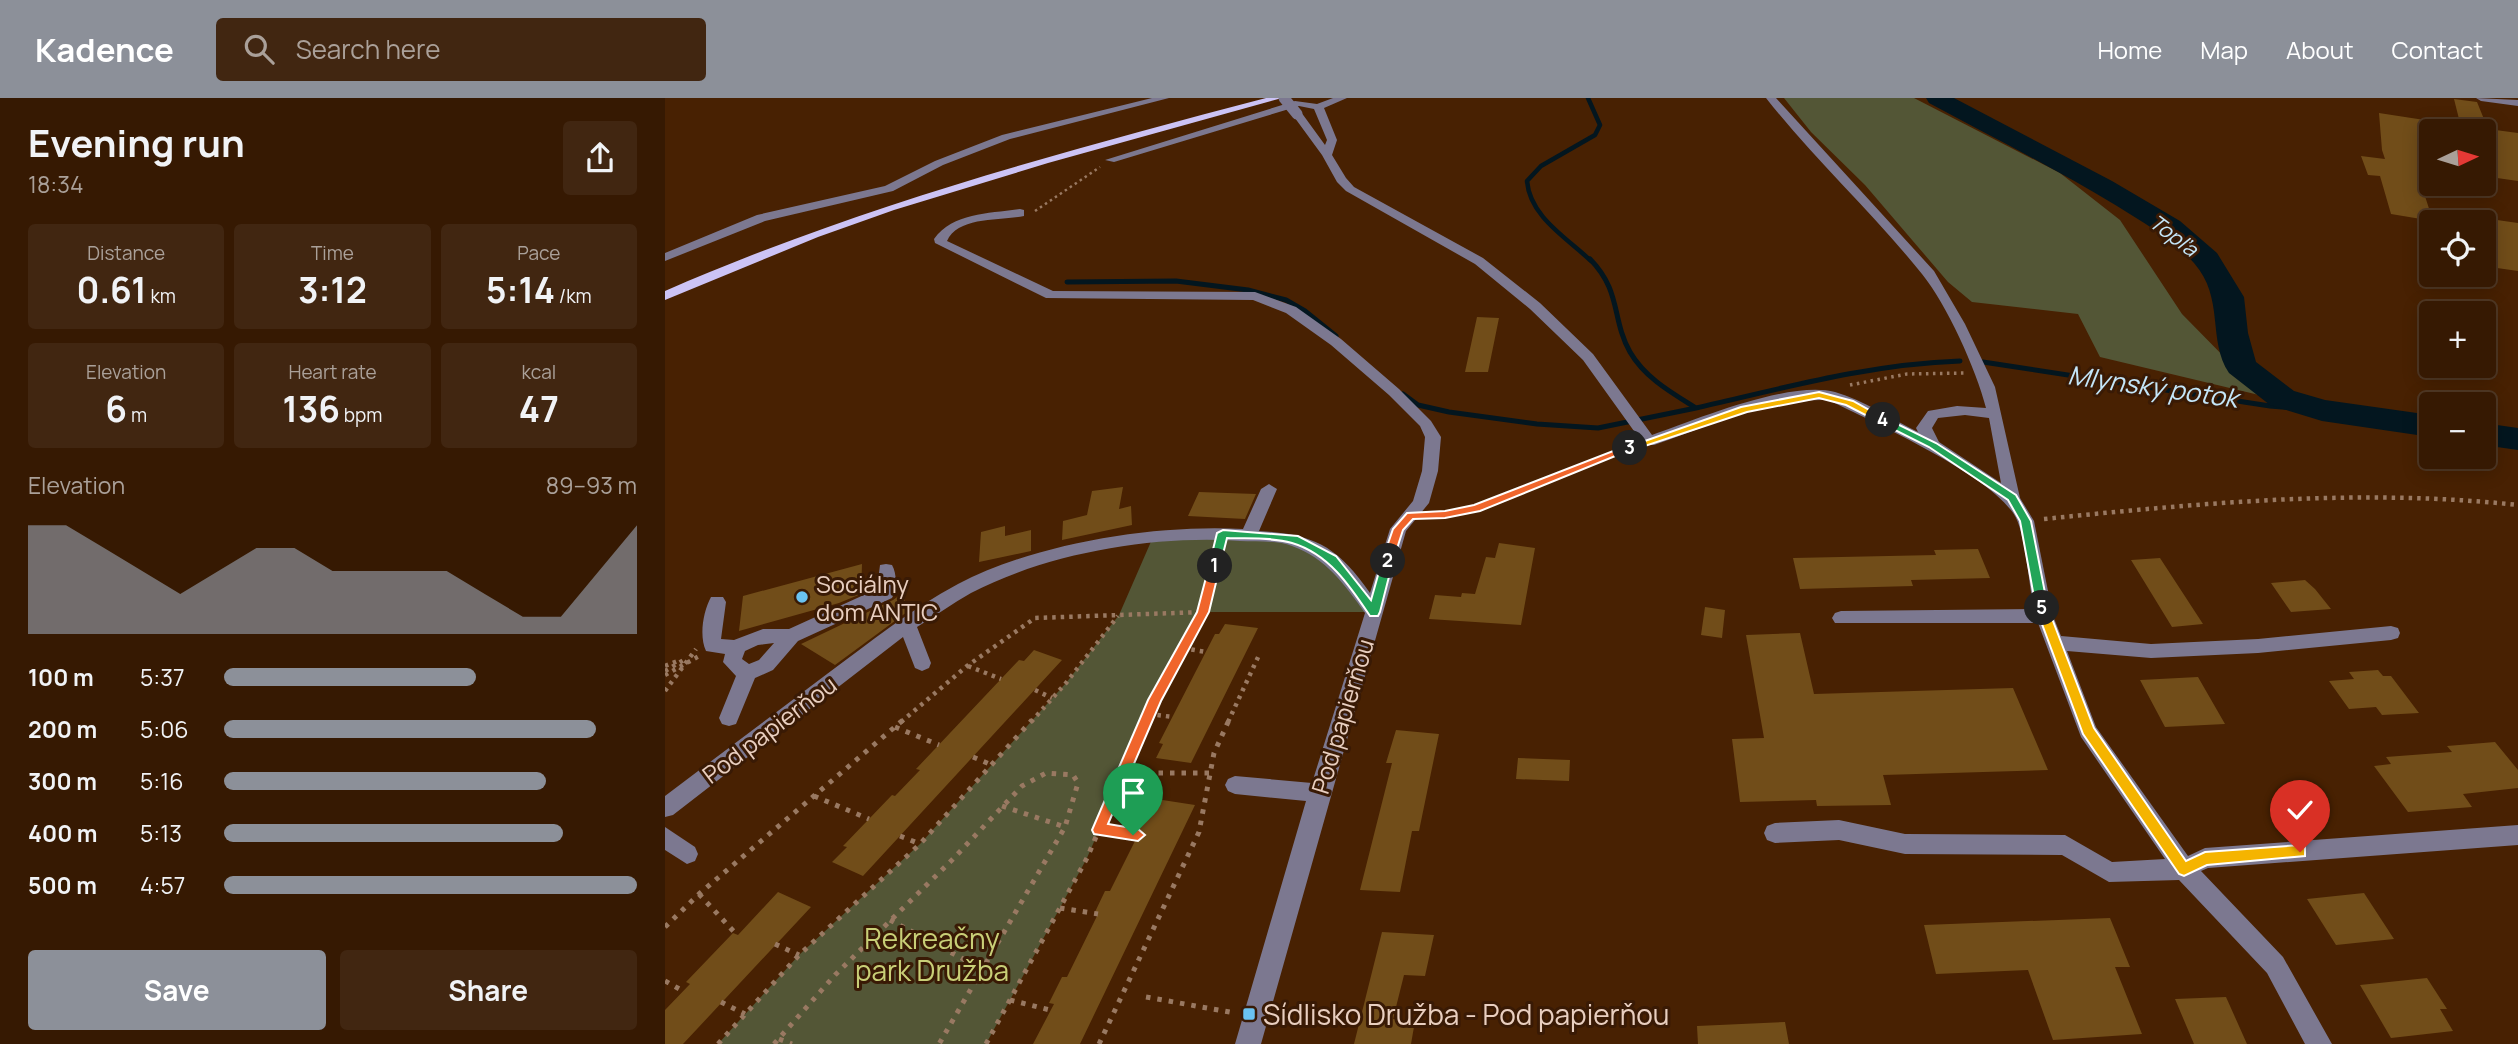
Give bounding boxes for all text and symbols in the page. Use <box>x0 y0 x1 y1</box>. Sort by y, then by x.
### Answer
search box <box>216 18 706 81</box>
text: Kadence <box>35 27 174 72</box>
icon: search <box>240 30 278 68</box>
text: Search here <box>296 31 440 67</box>
text: Home <box>2097 33 2162 66</box>
text: Map <box>2200 33 2248 66</box>
text: About <box>2286 33 2354 66</box>
text: Contact <box>2392 33 2483 66</box>
text: Evening run <box>28 116 245 168</box>
north arrow <box>2419 119 2495 196</box>
map controls <box>2419 119 2496 469</box>
button: share <box>563 121 637 195</box>
text: 18:34 <box>28 168 83 200</box>
water label: Topľa <box>2144 208 2205 263</box>
button: locate <box>2419 210 2496 287</box>
text: Distance <box>87 240 165 266</box>
text: Time <box>311 240 354 266</box>
text: Pace <box>517 240 560 266</box>
text: 0.61 <box>76 266 147 314</box>
text: 3:12 <box>298 266 367 314</box>
text: 5:14 <box>486 266 555 314</box>
text: km <box>147 283 176 309</box>
text: /km <box>555 283 592 309</box>
button: + <box>2419 301 2496 378</box>
water label: Mlynský potok <box>2066 356 2244 416</box>
text: Elevation <box>86 359 166 385</box>
text: Heart rate <box>288 359 377 385</box>
text: kcal <box>521 359 556 385</box>
text: 6 <box>105 385 127 433</box>
text: 136 <box>283 385 340 433</box>
text: 47 <box>519 385 559 433</box>
button: − <box>2419 392 2496 469</box>
text: m <box>127 402 147 428</box>
text: bpm <box>340 402 382 428</box>
pin: 4 <box>1865 402 1901 438</box>
text: 4 <box>1877 406 1888 432</box>
pin: 3 <box>1613 430 1647 466</box>
text: 3 <box>1624 434 1635 460</box>
text: Elevation <box>28 469 125 501</box>
text: 89–93 m <box>546 469 637 501</box>
pin: 2 <box>1371 544 1405 578</box>
text: 2 <box>1382 547 1393 573</box>
pin: 1 <box>1197 548 1233 584</box>
text: 1 <box>1210 552 1219 578</box>
place label: Sociálny dom ANTIC <box>816 567 938 628</box>
marker: Sociálny dom ANTIC <box>794 589 810 605</box>
pin: 5 <box>2025 590 2059 626</box>
text: 5 <box>2036 594 2047 620</box>
street label: Pod papierňou <box>1303 634 1381 798</box>
text: 100 m <box>28 661 94 693</box>
text: 5:37 <box>140 661 184 693</box>
street label: Pod papierňou <box>695 668 843 790</box>
text: 200 m <box>28 713 97 745</box>
text: 5:06 <box>140 713 188 745</box>
pin <box>1103 763 1163 835</box>
text: 300 m <box>28 765 97 797</box>
text: 5:16 <box>140 765 183 797</box>
icon: arrive <box>1114 774 1152 812</box>
pin <box>2270 780 2330 852</box>
icon: check <box>2281 791 2319 829</box>
text: 400 m <box>28 817 98 849</box>
text: 5:13 <box>140 817 182 849</box>
text: 500 m <box>28 869 97 901</box>
text: 4:57 <box>140 869 185 901</box>
park label: Rekreačny park Družba <box>855 919 1009 989</box>
button: Save <box>28 950 326 1030</box>
button: Share <box>340 950 637 1030</box>
place label: Sídlisko Družba - Pod papierňou <box>1263 995 1669 1033</box>
marker: Sídlisko Družba - Pod papierňou <box>1241 1006 1257 1022</box>

